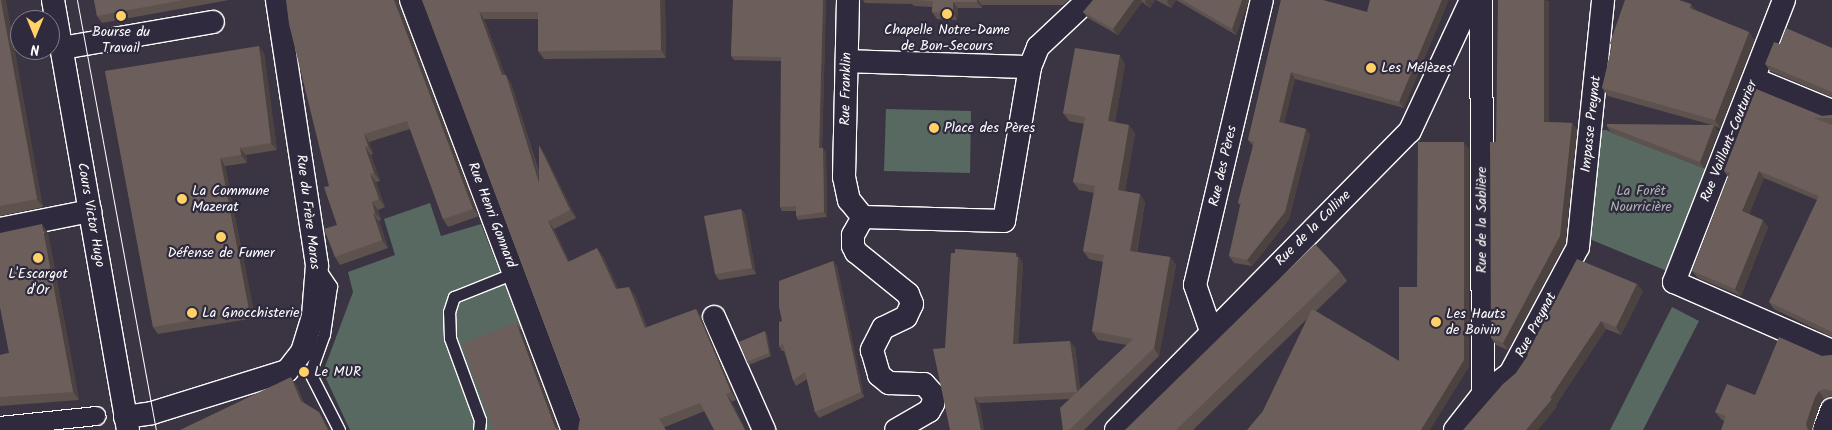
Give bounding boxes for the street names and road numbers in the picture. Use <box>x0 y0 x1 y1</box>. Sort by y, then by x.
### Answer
street label: Rue Franklin <box>837 52 855 126</box>
street label: Impasse Preynat <box>1578 75 1604 173</box>
street label: Rue Vaillant-Couturier <box>1697 78 1761 204</box>
street label: Rue des Pères <box>1206 124 1240 208</box>
street label: Rue du Frère Maras <box>293 154 323 270</box>
street label: Rue Henri Gonnard <box>464 160 520 270</box>
street label: Cours Victor Hugo <box>74 161 108 269</box>
street label: Rue de la Sablière <box>1474 167 1490 273</box>
street label: Rue de la Colline <box>1272 187 1354 269</box>
street label: Rue Preynat <box>1512 290 1560 360</box>

